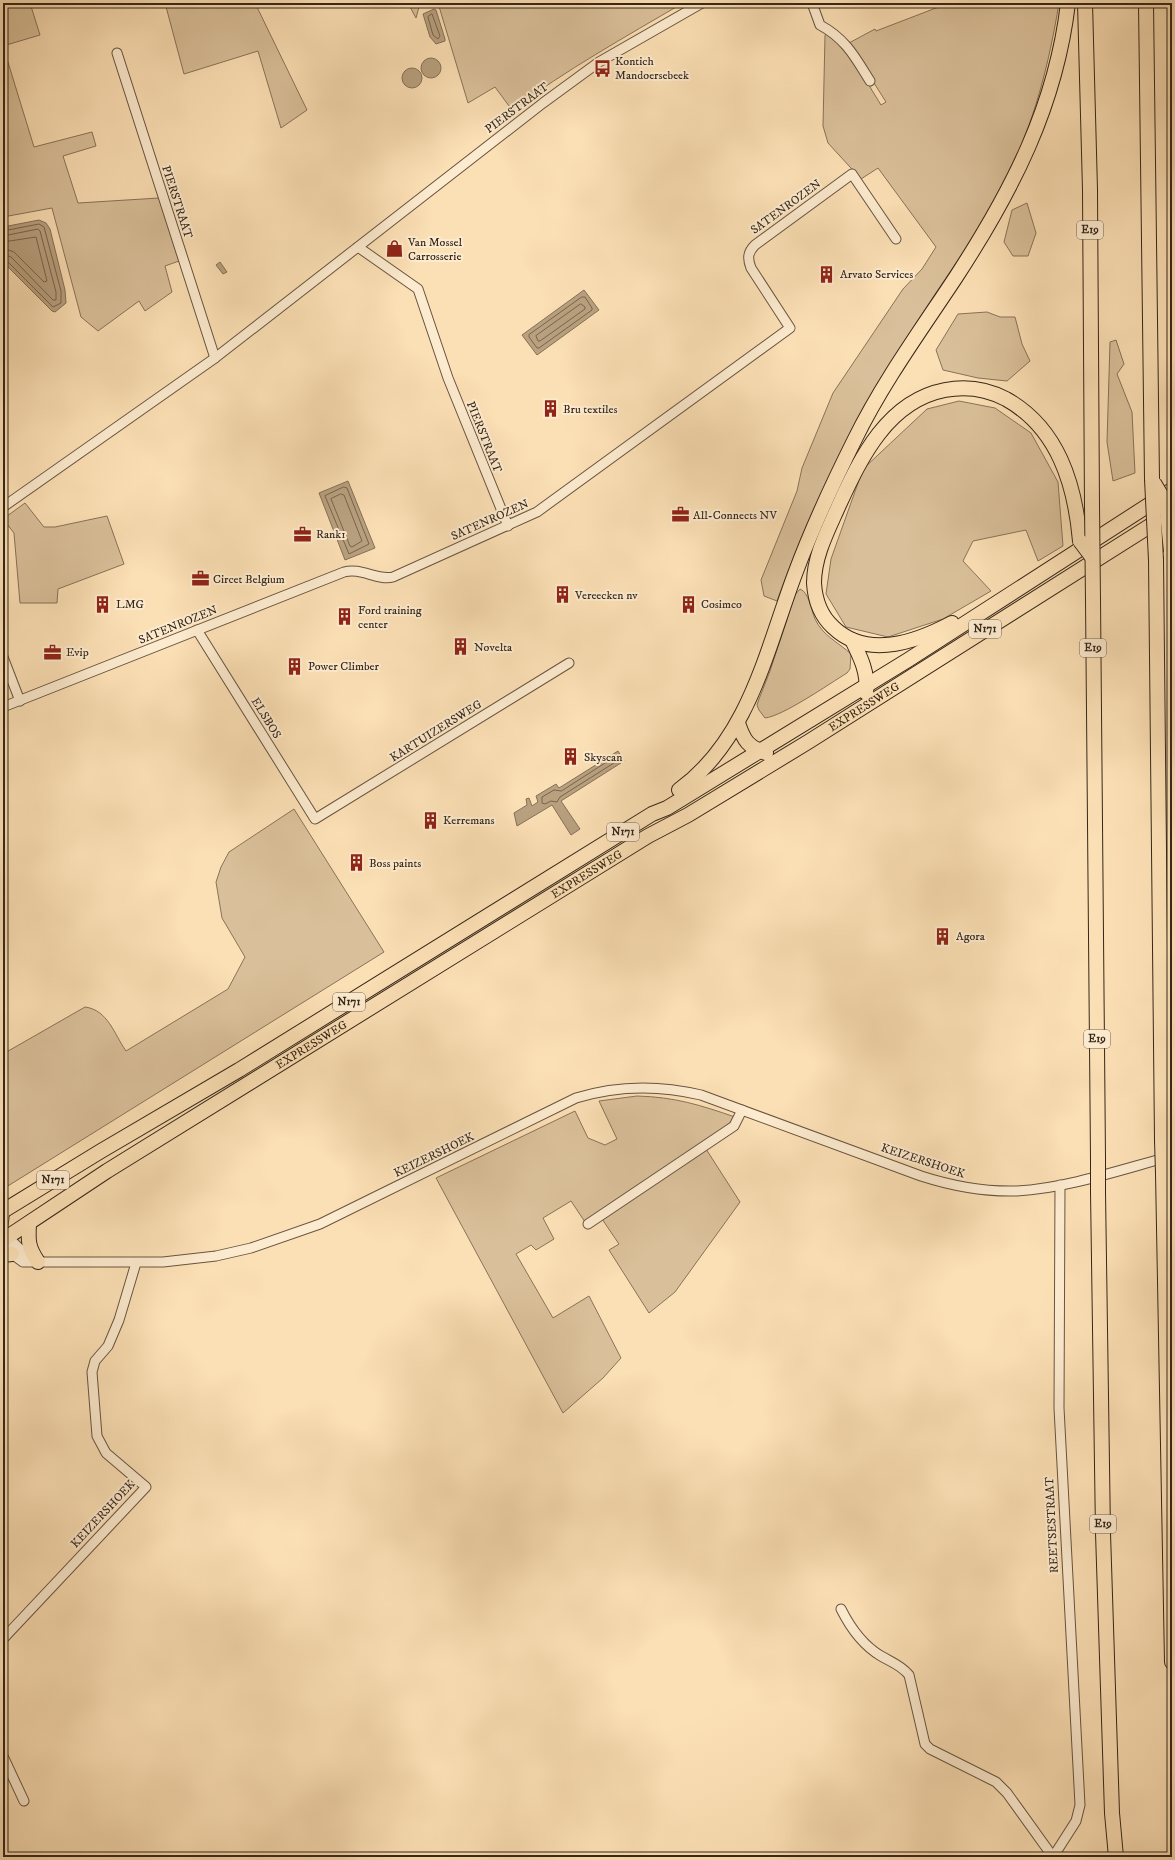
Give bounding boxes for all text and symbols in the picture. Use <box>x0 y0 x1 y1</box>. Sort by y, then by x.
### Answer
place label: Kontich Mandoersebeek <box>615 54 689 83</box>
bus stop icon: Kontich Mandoersebeek <box>592 58 612 78</box>
street label: PIERSTRAAT <box>482 79 552 137</box>
street label: PIERSTRAAT <box>158 164 196 240</box>
street label: SATENROZEN <box>748 176 824 238</box>
road number: E19 <box>1077 221 1103 239</box>
place label: Van Mossel Carrosserie <box>407 235 462 264</box>
shop icon: Van Mossel Carrosserie <box>385 239 405 259</box>
building icon: Arvato Services <box>817 264 837 284</box>
place label: Arvato Services <box>840 267 913 282</box>
street label: PIERSTRAAT <box>463 399 505 475</box>
building icon: Bru textiles <box>540 399 560 419</box>
place label: Bru textiles <box>563 402 618 417</box>
street label: SATENROZEN <box>449 496 531 544</box>
office icon: All-Connects NV <box>670 505 690 525</box>
place label: All-Connects NV <box>693 508 777 523</box>
office icon: Rank1 <box>293 524 313 544</box>
place label: Rank1 <box>316 527 346 542</box>
office icon: Circet Belgium <box>190 569 210 589</box>
place label: Circet Belgium <box>213 572 285 587</box>
building icon: Vereecken nv <box>552 585 572 605</box>
place label: Vereecken nv <box>574 588 638 603</box>
building icon: LMG <box>93 594 113 614</box>
building icon: Cosimco <box>678 594 698 614</box>
place label: LMG <box>116 597 144 612</box>
place label: Cosimco <box>701 597 742 612</box>
street label: SATENROZEN <box>136 602 220 648</box>
place label: Ford training center <box>358 603 422 632</box>
building icon: Ford training center <box>335 607 355 627</box>
road number: N171 <box>969 620 1001 638</box>
building icon: Novelta <box>451 637 471 657</box>
road number: E19 <box>1080 639 1106 657</box>
place label: Novelta <box>474 640 513 655</box>
office icon: Evip <box>43 642 63 662</box>
place label: Evip <box>66 645 89 660</box>
building icon: Power Climber <box>285 656 305 676</box>
place label: Power Climber <box>308 659 379 674</box>
street label: EXPRESSWEG <box>826 678 903 735</box>
street label: ELSBOS <box>247 695 285 741</box>
street label: KARTUIZERSWEG <box>387 696 485 765</box>
building icon: Skyscan <box>561 747 581 767</box>
place label: Skyscan <box>584 750 623 765</box>
building icon: Kerremans <box>420 810 440 830</box>
place label: Kerremans <box>443 813 495 828</box>
road number: N171 <box>607 823 639 841</box>
street label: EXPRESSWEG <box>548 846 626 902</box>
building icon: Boss paints <box>346 853 366 873</box>
place label: Boss paints <box>369 856 421 871</box>
building icon: Agora <box>933 926 953 946</box>
place label: Agora <box>956 929 986 944</box>
road number: N171 <box>333 993 365 1011</box>
street label: EXPRESSWEG <box>273 1016 350 1072</box>
road number: E19 <box>1084 1030 1110 1048</box>
street label: KEIZERSHOEK <box>391 1129 477 1181</box>
street label: KEIZERSHOEK <box>879 1140 968 1182</box>
road number: N171 <box>37 1171 69 1189</box>
street label: KEIZERSHOEK <box>68 1476 139 1551</box>
street label: REETSESTRAAT <box>1042 1477 1062 1573</box>
road number: E19 <box>1090 1515 1116 1533</box>

